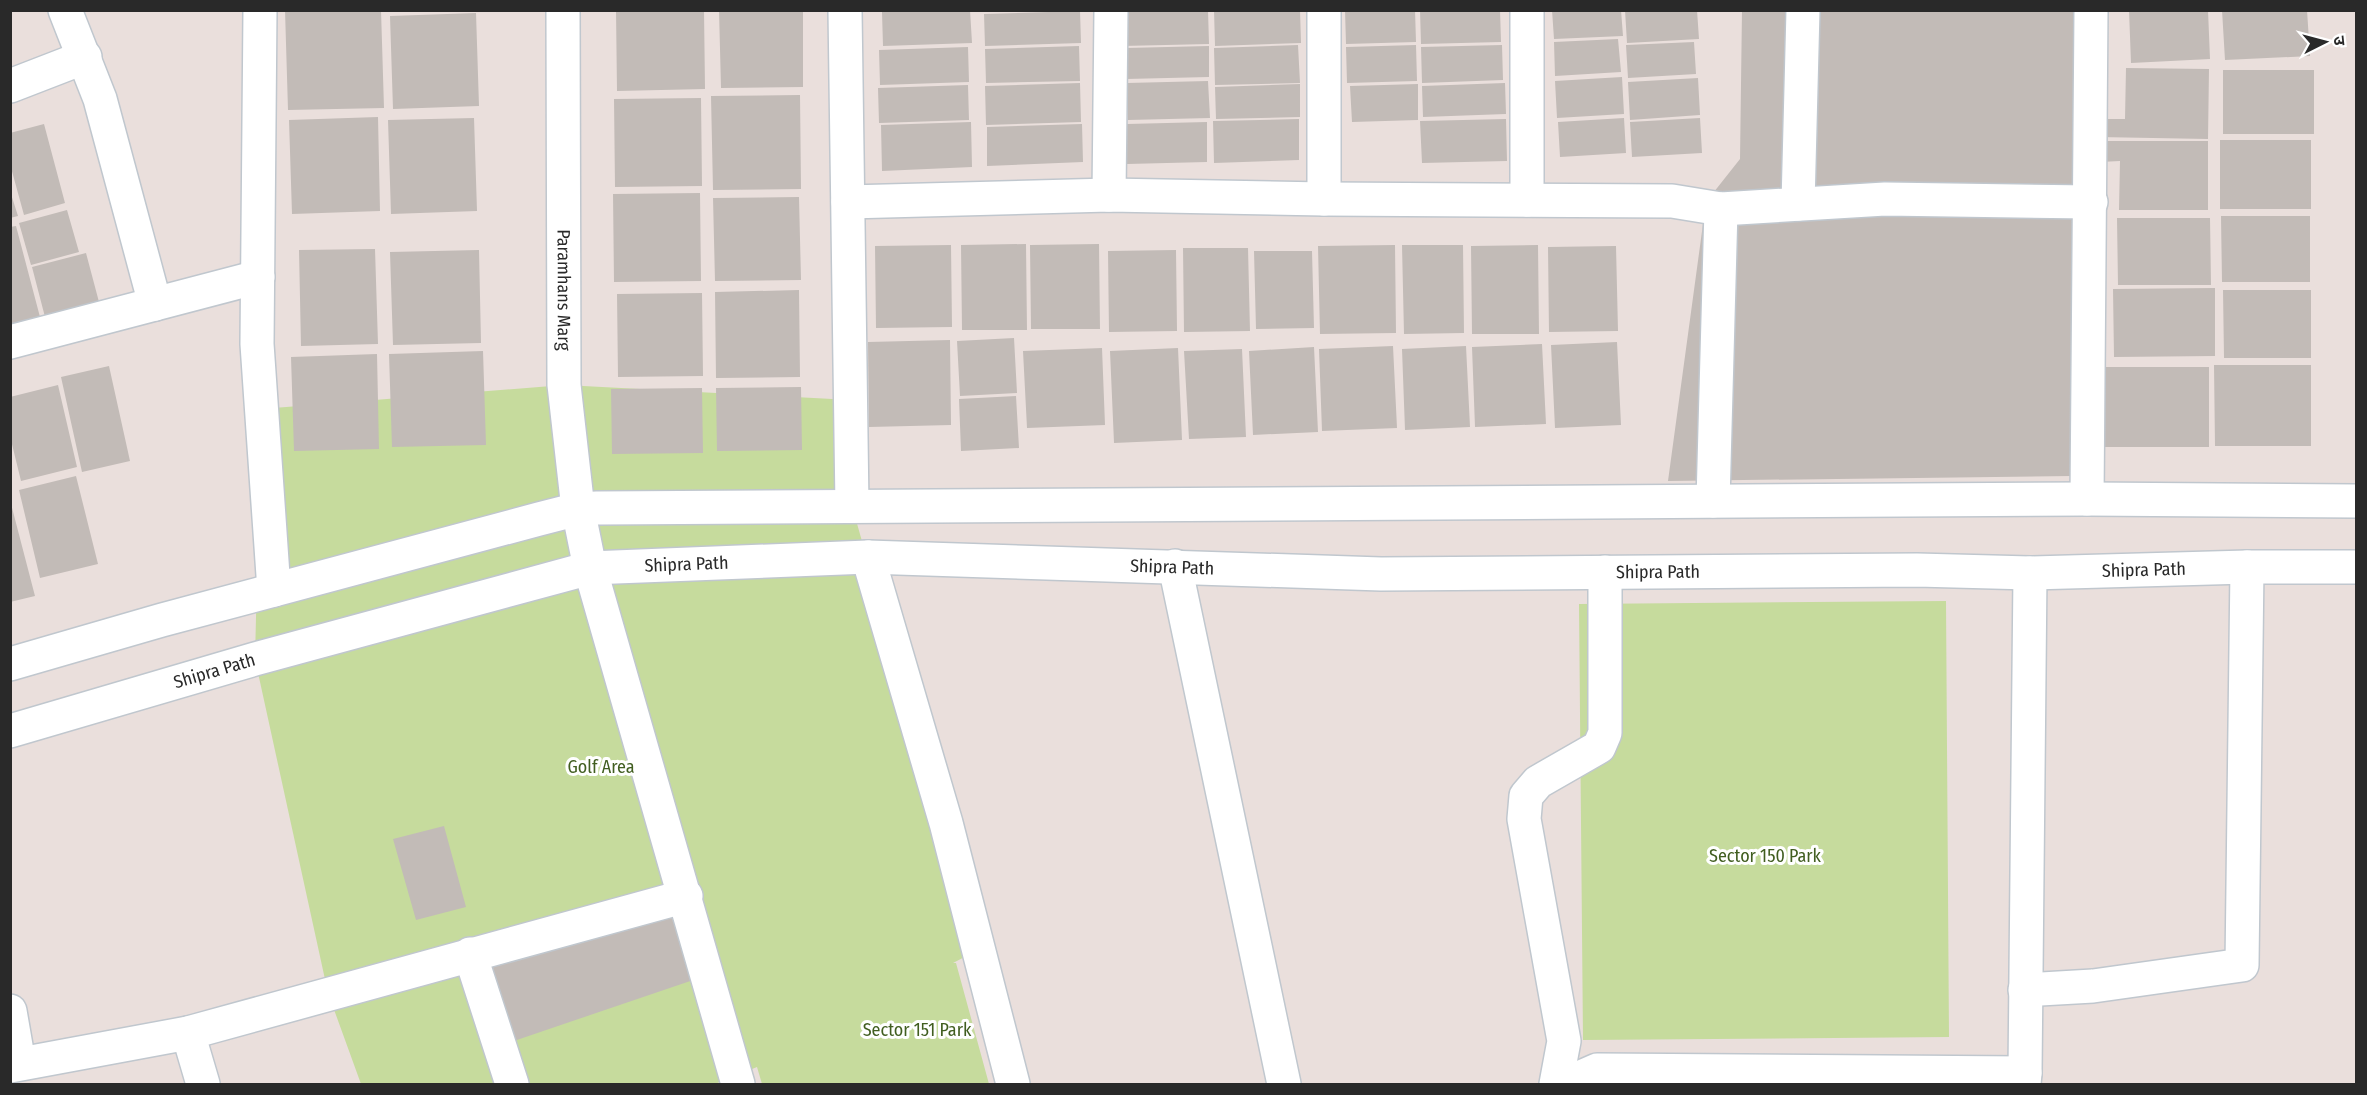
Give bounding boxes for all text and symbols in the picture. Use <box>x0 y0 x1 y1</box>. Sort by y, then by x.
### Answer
north arrow <box>2295 12 2355 72</box>
text: उ <box>2329 35 2349 47</box>
street label: Paramhans Marg <box>553 229 575 351</box>
street label: Shipra Path <box>644 552 729 577</box>
street label: Shipra Path <box>1130 555 1214 579</box>
street label: Shipra Path <box>2102 558 2186 582</box>
street label: Shipra Path <box>1616 561 1700 583</box>
street label: Shipra Path <box>171 649 258 693</box>
park label: Golf Area <box>567 756 635 778</box>
park label: Sector 150 Park <box>1709 845 1822 867</box>
park label: Sector 151 Park <box>863 1019 972 1041</box>

